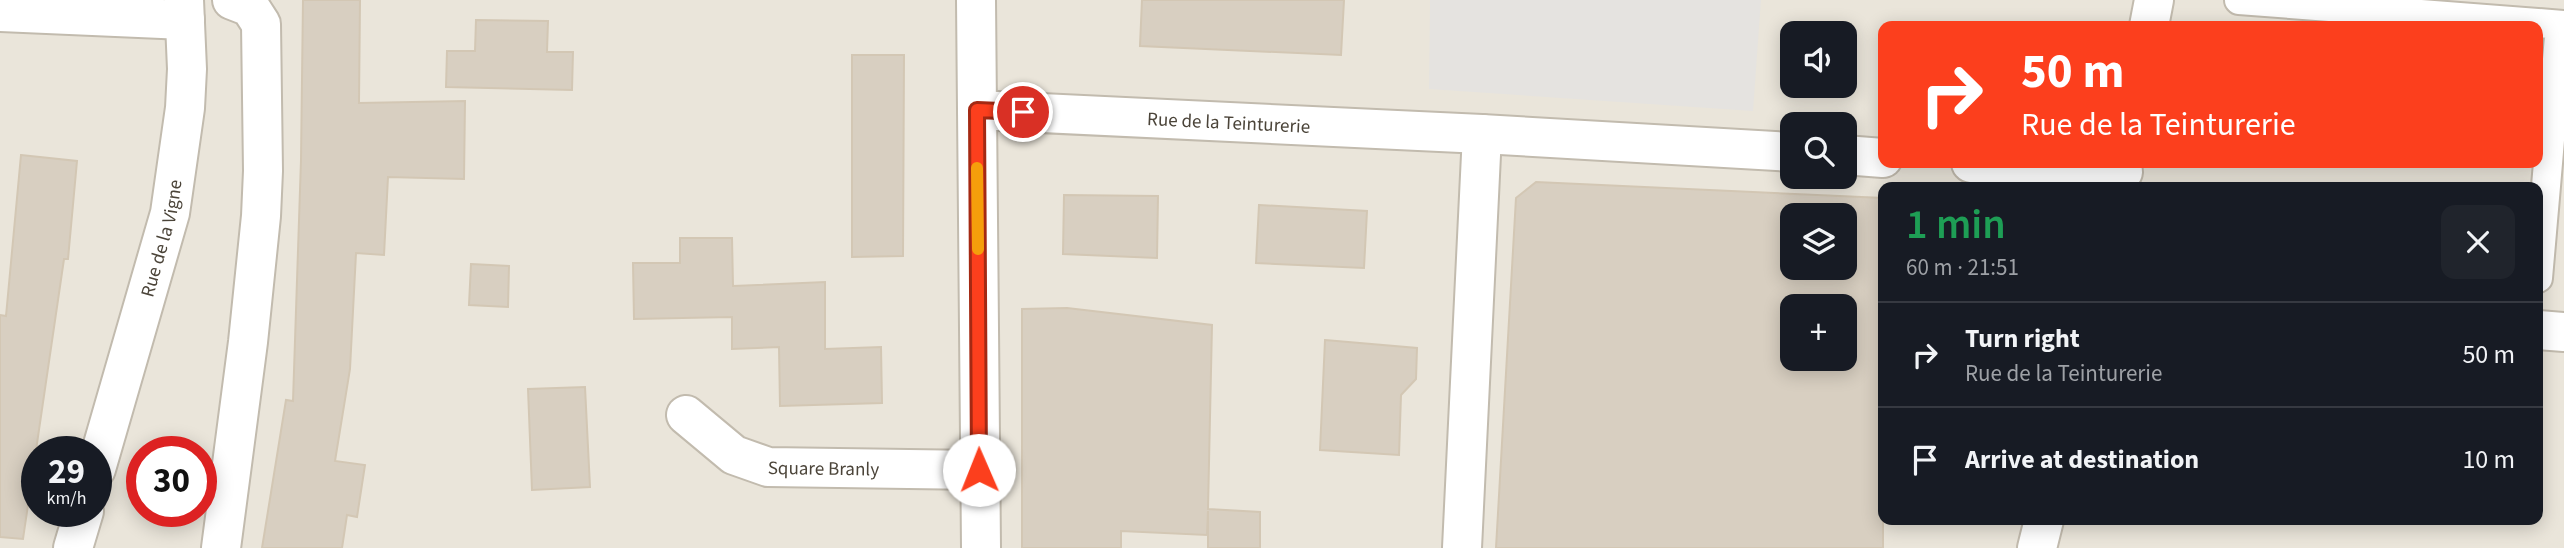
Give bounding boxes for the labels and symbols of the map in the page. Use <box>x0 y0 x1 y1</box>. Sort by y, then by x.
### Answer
pin <box>993 82 1053 142</box>
street label: Rue de la Teinturerie <box>1146 106 1311 141</box>
street label: Rue de la Vigne <box>134 178 190 300</box>
position arrow <box>942 433 1016 507</box>
speed limit sign: 30 <box>126 436 217 527</box>
street label: Square Branly <box>768 455 879 484</box>

